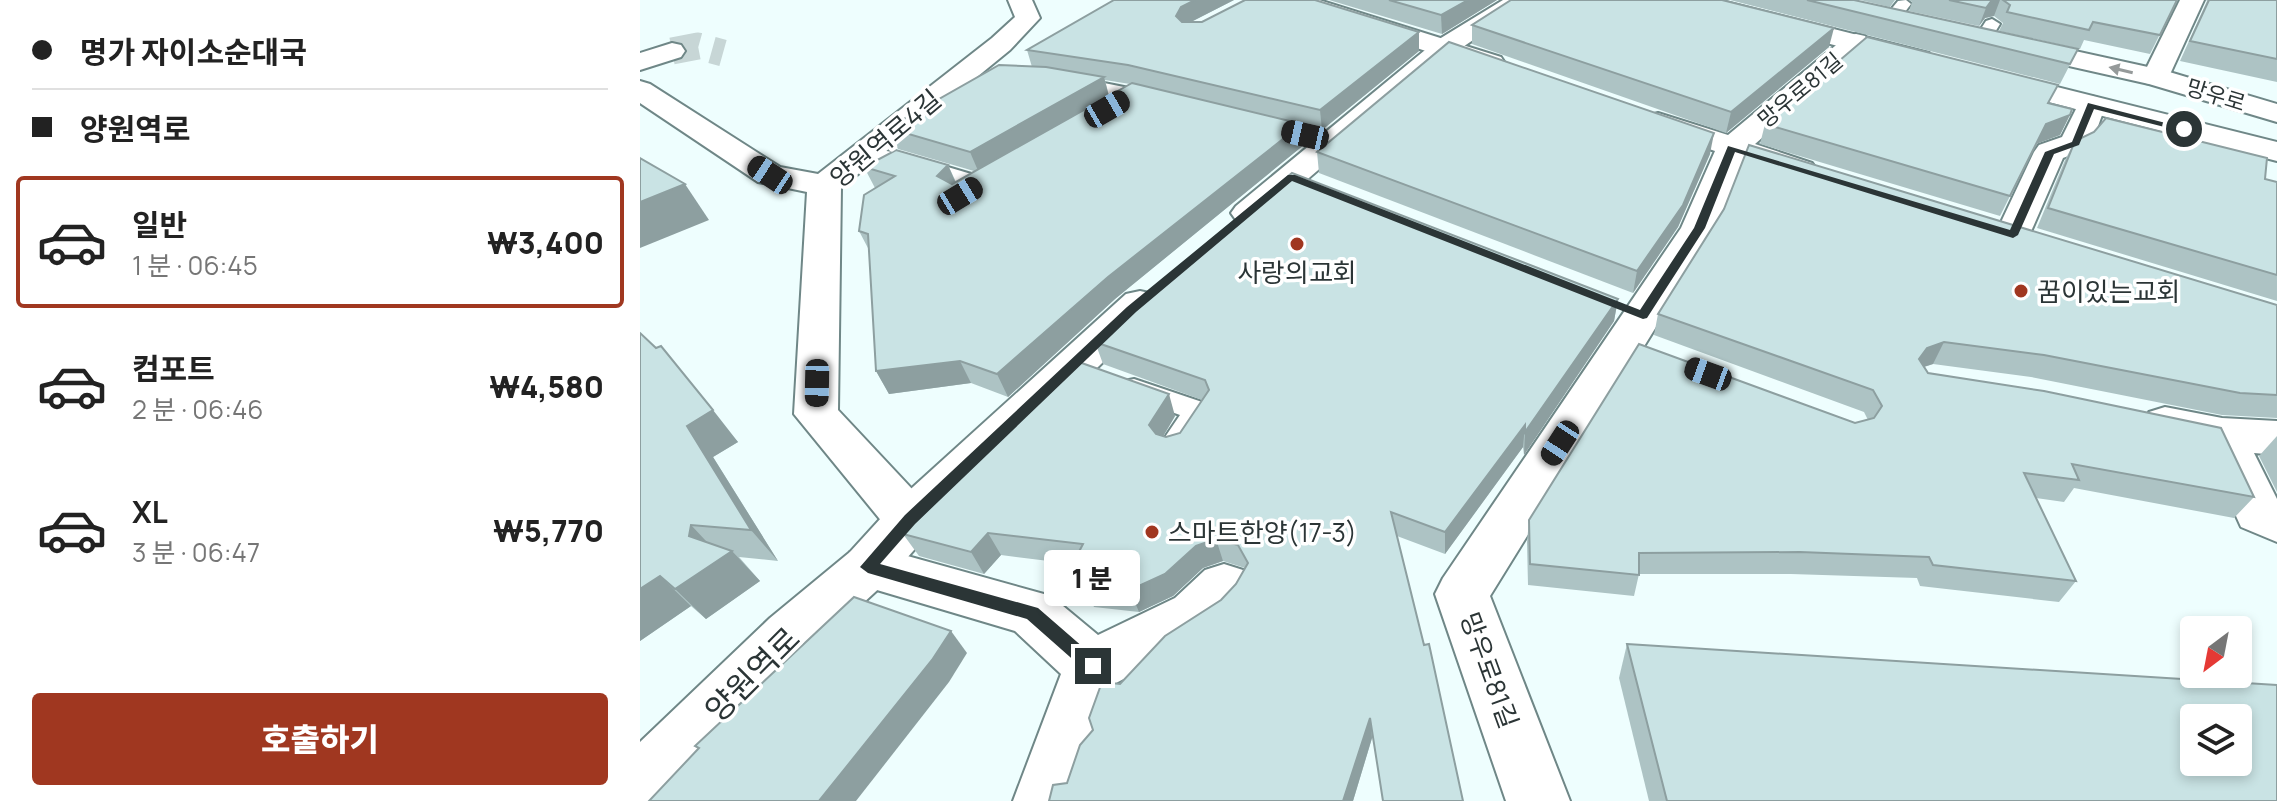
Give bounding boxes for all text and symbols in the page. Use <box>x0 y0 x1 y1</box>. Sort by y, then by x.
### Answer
text: 명가 자이소순대국 <box>80 31 307 72</box>
street label: 망우로81길 <box>1751 46 1849 134</box>
one-way arrow <box>2108 63 2133 75</box>
street label: 망우로 <box>2183 72 2249 118</box>
street label: 양원역로4길 <box>822 81 948 195</box>
car <box>1080 87 1134 131</box>
text: 양원역로 <box>80 108 190 149</box>
route start <box>2166 111 2202 147</box>
car <box>1279 118 1331 152</box>
car <box>743 152 797 198</box>
car <box>933 173 987 219</box>
text: 일반 <box>132 204 187 245</box>
icon: car <box>36 206 108 278</box>
text: ₩3,400 <box>487 222 604 263</box>
marker: 사랑의교회 <box>1288 235 1306 253</box>
text: 1 분 · 06:45 <box>132 247 258 283</box>
place label: 사랑의교회 <box>1237 254 1357 290</box>
place label: 꿈이있는교회 <box>2037 273 2181 309</box>
marker: 꿈이있는교회 <box>2012 282 2030 300</box>
text: 컴포트 <box>132 348 215 389</box>
icon: car <box>36 350 108 422</box>
car <box>1681 355 1735 393</box>
car <box>805 359 829 407</box>
text: ₩4,580 <box>489 366 604 407</box>
text: 2 분 · 06:46 <box>132 391 263 427</box>
car <box>1537 416 1583 470</box>
text: XL <box>132 491 168 532</box>
icon: car <box>36 494 108 566</box>
text: ₩5,770 <box>493 510 604 551</box>
place label: 스마트한양(17-3) <box>1168 514 1357 550</box>
marker: 스마트한양(17-3) <box>1143 523 1161 541</box>
text: 3 분 · 06:47 <box>132 534 260 570</box>
callout: 1 분 <box>1045 550 1141 606</box>
text: 1 분 <box>1072 560 1112 596</box>
street label: 망우로81길 <box>1452 607 1528 733</box>
north arrow <box>2180 616 2252 688</box>
map controls <box>2180 616 2252 776</box>
street label: 양원역로 <box>695 617 809 731</box>
route end <box>1075 648 1111 684</box>
button: 호출하기 <box>32 693 608 785</box>
button: layers <box>2180 704 2252 776</box>

